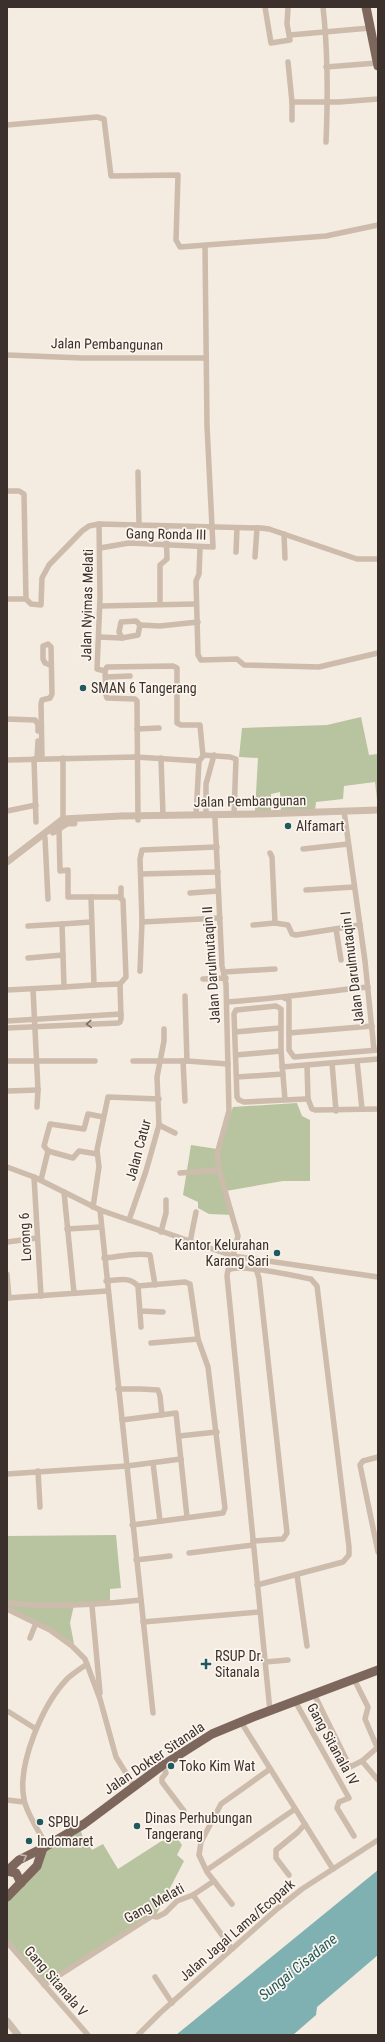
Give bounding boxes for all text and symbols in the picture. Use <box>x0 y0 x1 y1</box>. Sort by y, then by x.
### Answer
street label: Jalan Pembangunan <box>51 335 163 353</box>
street label: Gang Ronda III <box>126 525 206 543</box>
street label: Jalan Nyimas Melati <box>78 549 96 661</box>
place label: SMAN 6 Tangerang <box>91 680 197 696</box>
marker: SMAN 6 Tangerang <box>78 683 88 693</box>
street label: Jalan Pembangunan <box>194 792 306 810</box>
place label: Alfamart <box>296 818 344 834</box>
marker: Alfamart <box>283 821 293 831</box>
street label: Jalan Darulmutaqin II <box>199 906 223 1024</box>
street label: Jalan Darulmutaqin I <box>337 910 367 1026</box>
one-way arrow <box>86 1020 92 1029</box>
street label: Jalan Catur <box>122 1117 154 1183</box>
street label: Lorong 6 <box>16 1212 34 1262</box>
place label: Kantor Kelurahan Karang Sari <box>174 1237 269 1269</box>
marker: Kantor Kelurahan Karang Sari <box>272 1248 282 1258</box>
place label: RSUP Dr. Sitanala <box>215 1648 264 1680</box>
marker: RSUP Dr. Sitanala <box>200 1658 212 1670</box>
street label: Gang Sitanala IV <box>304 1700 362 1788</box>
street label: Jalan Dokter Sitanala <box>101 1718 207 1798</box>
place label: Toko Kim Wat <box>179 1758 255 1774</box>
marker: Toko Kim Wat <box>166 1761 176 1771</box>
place label: Dinas Perhubungan Tangerang <box>145 1810 252 1842</box>
place label: SPBU <box>48 1814 79 1830</box>
marker: SPBU <box>35 1817 45 1827</box>
marker: Dinas Perhubungan Tangerang <box>132 1821 142 1831</box>
place label: Indomaret <box>37 1833 93 1849</box>
marker: Indomaret <box>24 1836 34 1846</box>
one-way arrow <box>20 1855 27 1862</box>
street label: Jalan Jagal Lama/Ecopark <box>176 1875 298 1984</box>
street label: Gang Melati <box>121 1880 187 1926</box>
water label: Sungai Cisadane <box>255 1930 341 2004</box>
street label: Gang Sitanala V <box>21 1943 91 2019</box>

